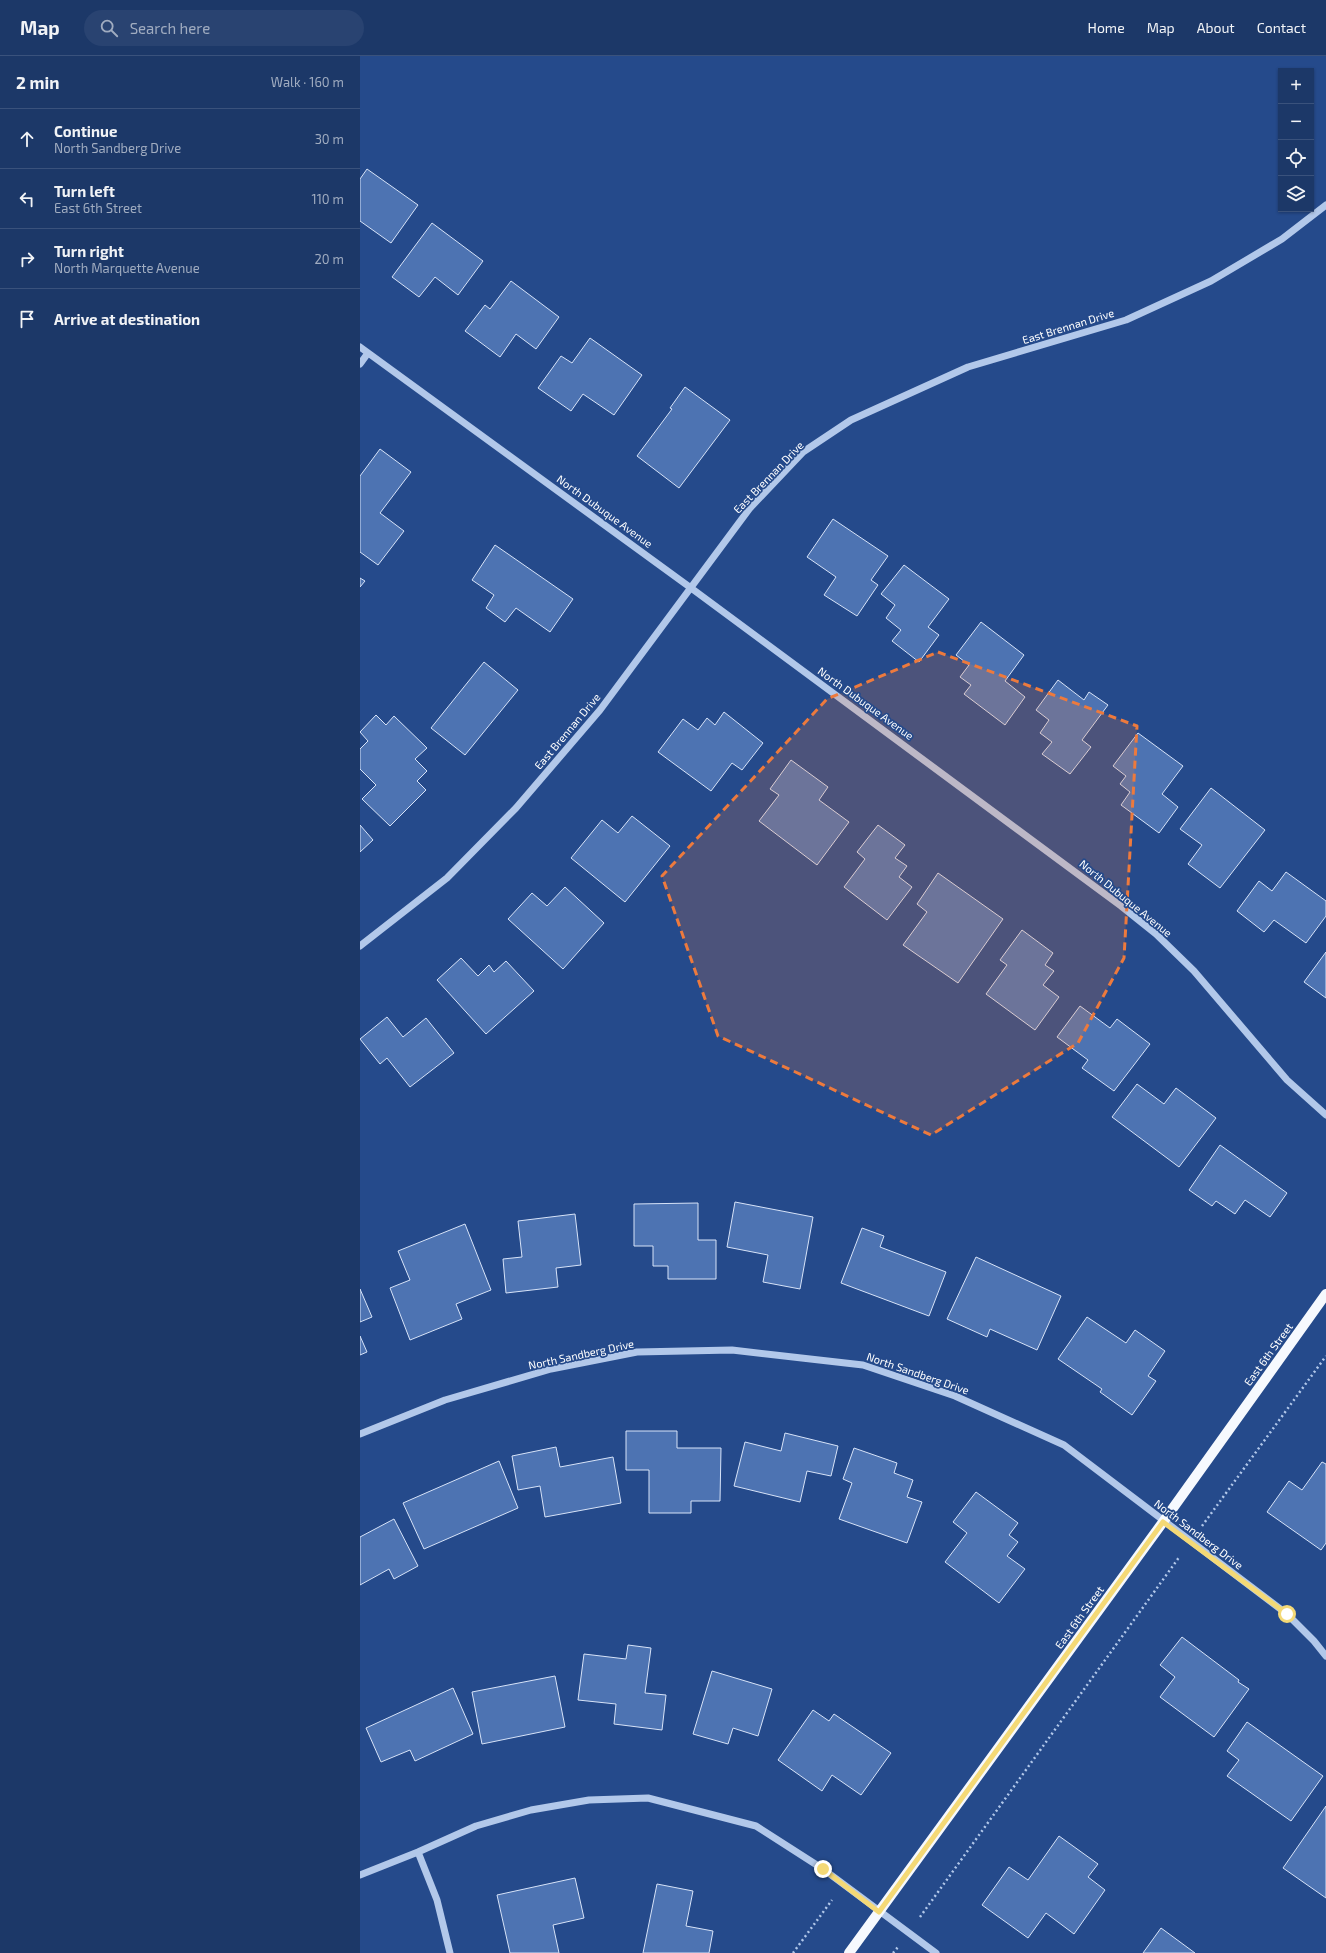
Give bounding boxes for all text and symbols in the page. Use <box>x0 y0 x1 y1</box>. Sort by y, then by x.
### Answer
search box <box>84 10 364 46</box>
text: Map <box>20 16 60 39</box>
icon: search <box>98 17 120 39</box>
text: Search here <box>130 19 210 37</box>
text: Home <box>1088 19 1125 36</box>
text: Map <box>1147 19 1175 36</box>
text: About <box>1197 19 1235 36</box>
text: Contact <box>1257 19 1306 36</box>
map controls <box>1278 68 1314 212</box>
button: + <box>1278 68 1314 104</box>
text: 2 min <box>16 72 59 92</box>
text: Walk · 160 m <box>271 74 344 90</box>
button: − <box>1278 104 1314 140</box>
text: Continue <box>54 122 117 140</box>
icon: ahead <box>16 128 38 150</box>
text: 30 m <box>315 131 344 147</box>
text: North Sandberg Drive <box>54 140 181 156</box>
button: locate <box>1278 140 1314 176</box>
button: layers <box>1278 176 1314 212</box>
text: Turn left <box>54 182 115 200</box>
icon: left <box>16 188 38 210</box>
text: 110 m <box>312 191 344 207</box>
text: East 6th Street <box>54 200 142 216</box>
text: Turn right <box>54 242 124 260</box>
icon: right <box>16 248 38 270</box>
text: 20 m <box>315 251 344 267</box>
text: North Marquette Avenue <box>54 260 200 276</box>
street label: East Brennan Drive <box>1021 306 1116 346</box>
icon: arrive <box>16 308 38 330</box>
text: Arrive at destination <box>54 310 200 328</box>
street label: East Brennan Drive <box>730 438 806 516</box>
street label: North Dubuque Avenue <box>555 472 655 550</box>
street label: North Dubuque Avenue <box>816 664 916 742</box>
street label: East Brennan Drive <box>531 690 603 772</box>
street label: North Dubuque Avenue <box>1077 857 1175 939</box>
street label: East 6th Street <box>1241 1320 1295 1388</box>
street label: North Sandberg Drive <box>527 1336 635 1372</box>
street label: North Sandberg Drive <box>865 1349 971 1397</box>
street label: North Sandberg Drive <box>1152 1496 1246 1572</box>
street label: East 6th Street <box>1052 1583 1106 1651</box>
route start <box>1278 1605 1296 1623</box>
route end <box>814 1860 832 1878</box>

